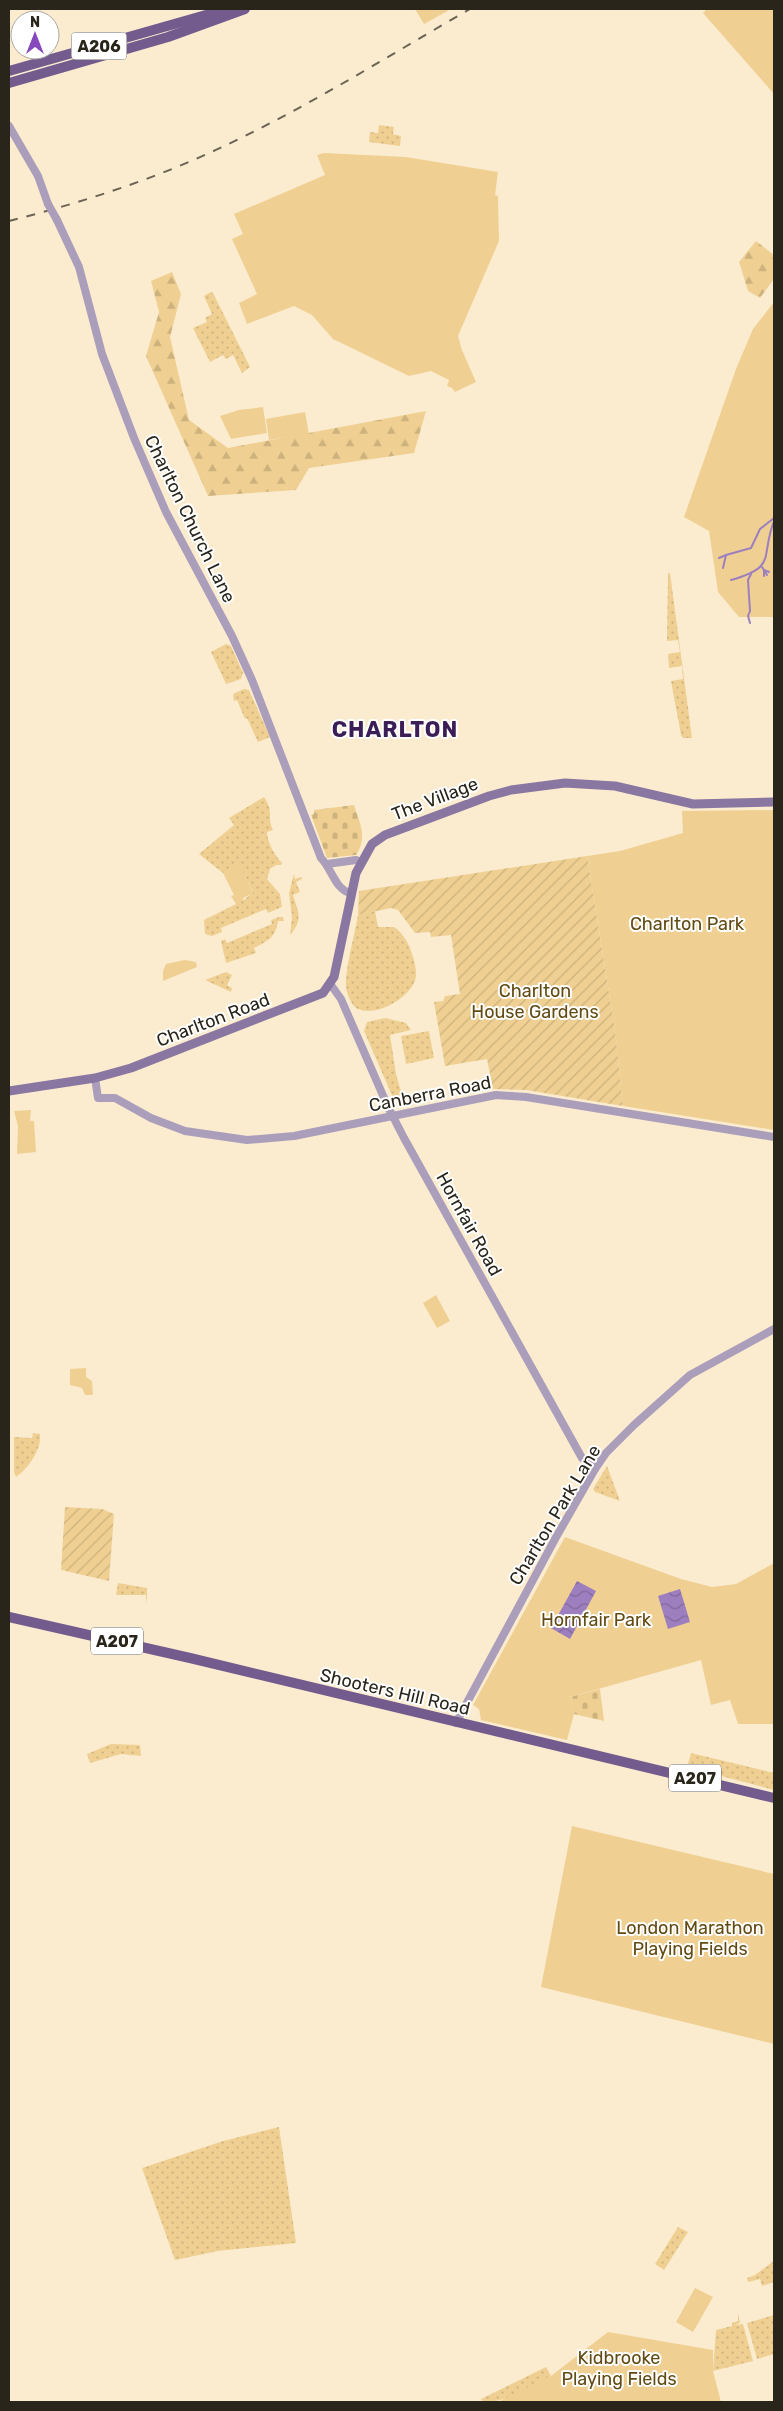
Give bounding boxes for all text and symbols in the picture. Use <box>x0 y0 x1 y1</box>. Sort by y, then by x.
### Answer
north arrow <box>10 10 60 60</box>
text: N <box>30 14 40 31</box>
road number: A206 <box>72 32 126 59</box>
street label: Charlton Church Lane <box>140 432 240 606</box>
district label: CHARLTON <box>332 716 458 743</box>
street label: The Village <box>389 772 481 826</box>
park label: Charlton Park <box>630 913 745 935</box>
park label: Charlton House Gardens <box>471 980 599 1023</box>
street label: Charlton Road <box>153 988 273 1052</box>
street label: Canberra Road <box>367 1071 493 1117</box>
street label: Hornfair Road <box>431 1168 507 1280</box>
street label: Charlton Park Lane <box>504 1441 606 1589</box>
park label: Hornfair Park <box>541 1609 652 1631</box>
road number: A207 <box>91 1628 143 1654</box>
street label: Shooters Hill Road <box>318 1664 472 1720</box>
road number: A207 <box>669 1765 721 1792</box>
park label: London Marathon Playing Fields <box>616 1917 764 1960</box>
park label: Kidbrooke Playing Fields <box>561 2347 677 2390</box>

